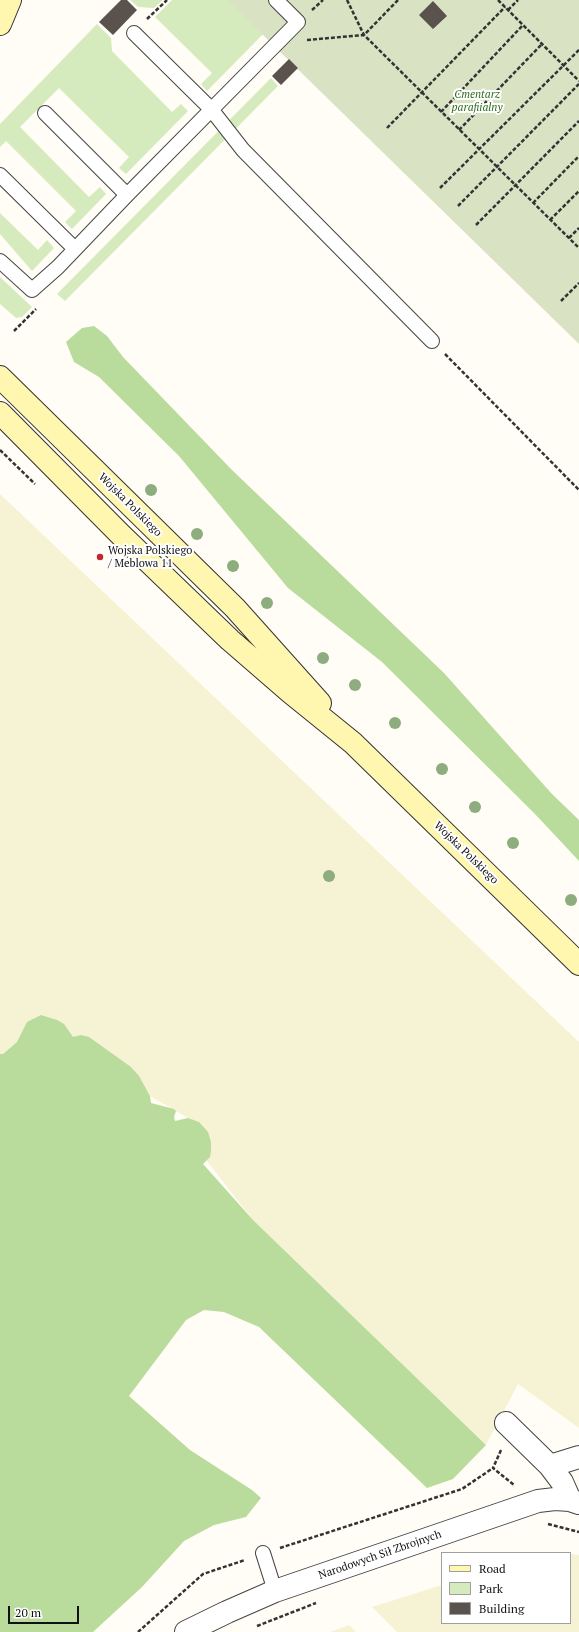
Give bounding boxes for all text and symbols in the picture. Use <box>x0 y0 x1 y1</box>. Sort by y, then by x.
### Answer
park label: Cmentarz parafiialny <box>452 88 502 114</box>
street label: Wojska Polskiego <box>96 471 164 539</box>
place label: Wojska Polskiego / Meblowa 11 <box>108 544 192 570</box>
marker: Wojska Polskiego / Meblowa 11 <box>95 552 105 562</box>
street label: Wojska Polskiego <box>431 819 501 887</box>
street label: Narodowych Sił Zbrojnych <box>317 1528 443 1582</box>
legend <box>441 1552 571 1624</box>
text: Road <box>479 1561 506 1576</box>
text: Park <box>479 1581 503 1596</box>
scale bar <box>10 1598 81 1624</box>
text: Building <box>479 1601 524 1616</box>
text: 20 m <box>15 1605 41 1620</box>

